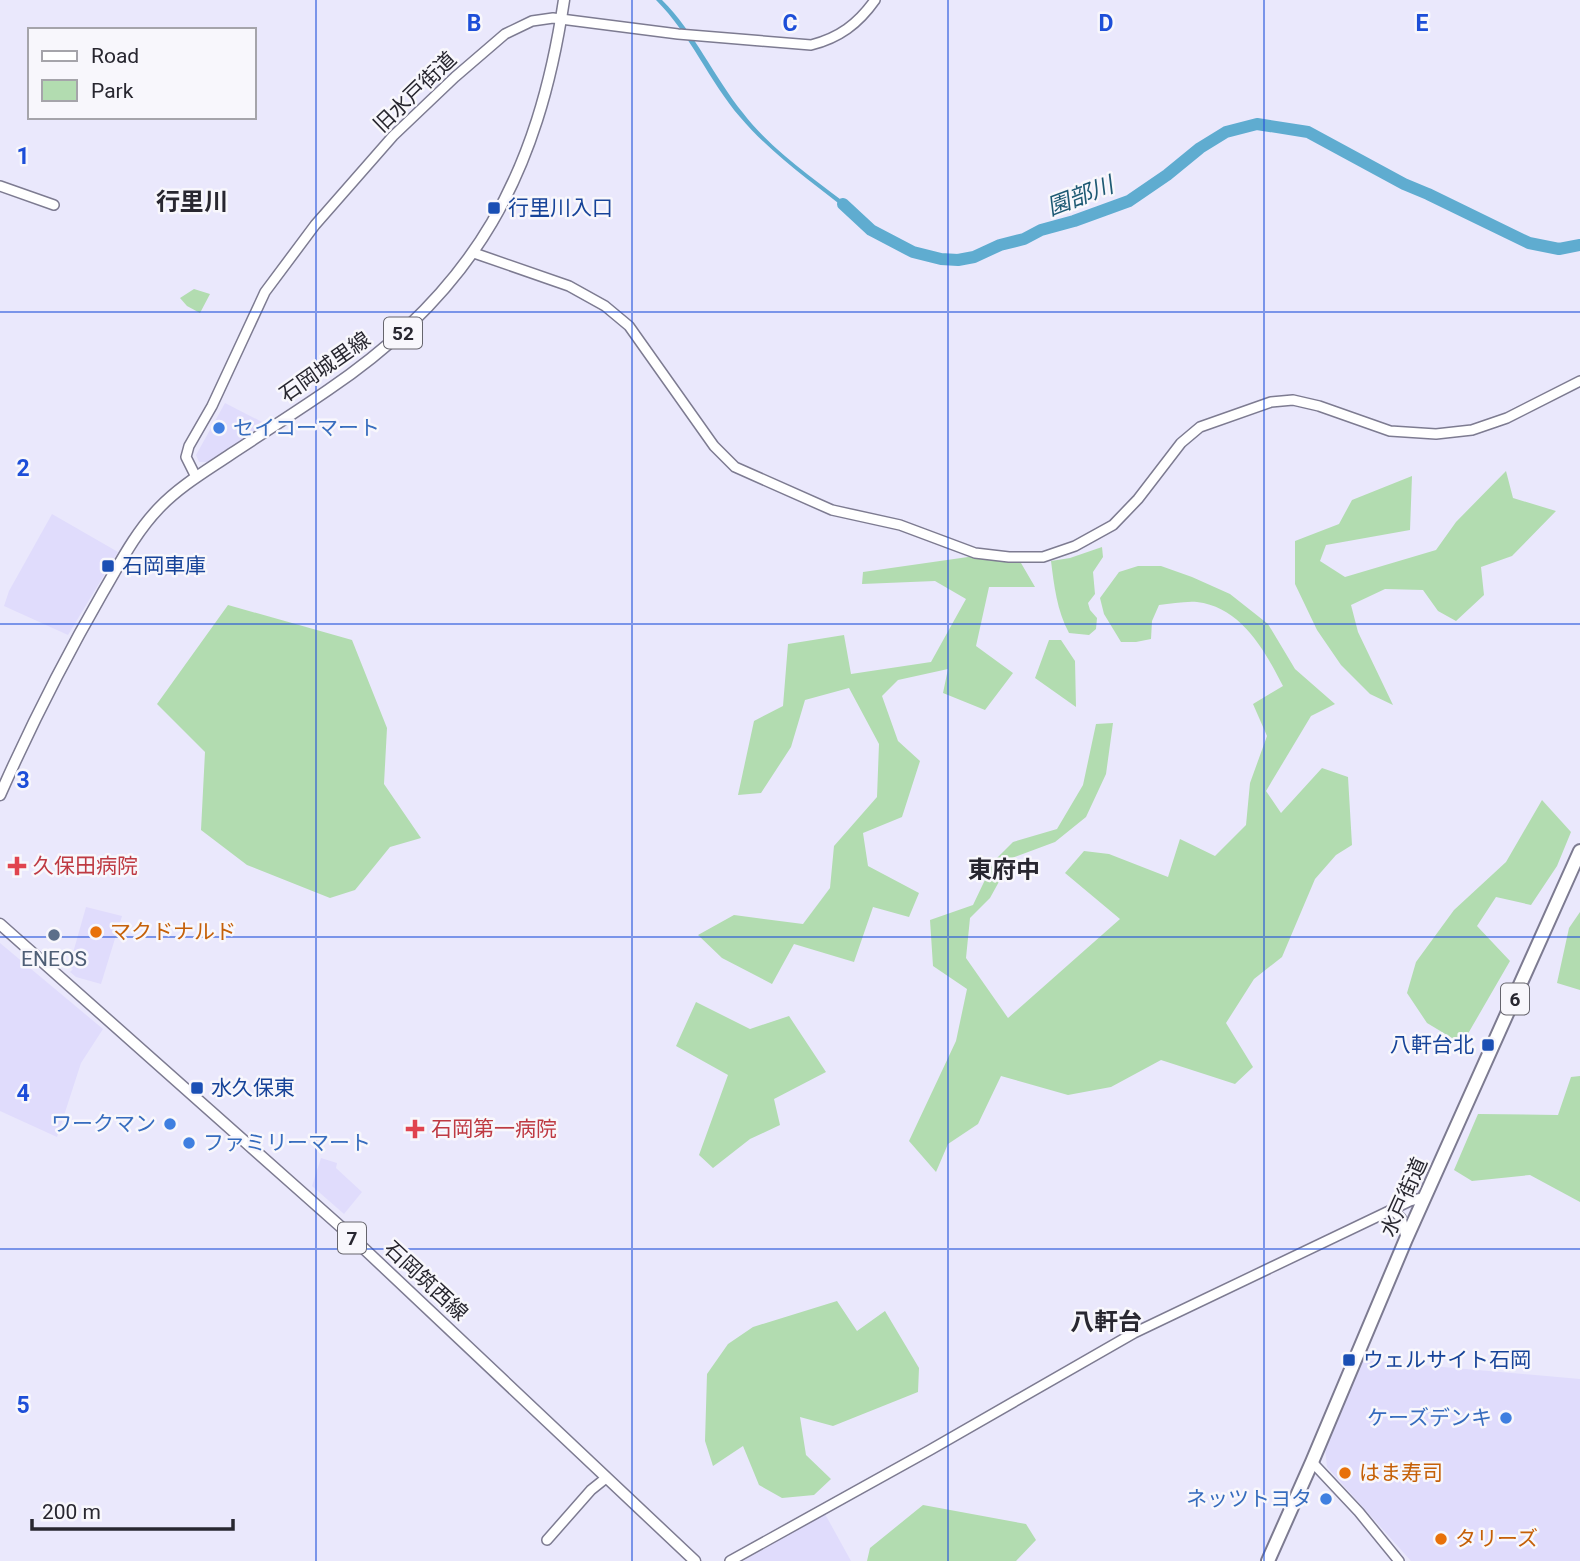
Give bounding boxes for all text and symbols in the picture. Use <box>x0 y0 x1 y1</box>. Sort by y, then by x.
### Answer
text: B <box>467 10 481 37</box>
text: C <box>782 10 798 37</box>
text: D <box>1099 10 1113 37</box>
text: E <box>1416 10 1429 37</box>
legend <box>28 28 256 119</box>
text: Road <box>91 44 139 68</box>
street label: 旧水戸街道 <box>369 47 461 137</box>
text: Park <box>91 79 134 103</box>
text: 1 <box>16 143 30 170</box>
water label: 園部川 <box>1043 170 1120 221</box>
district label: 行里川 <box>156 188 228 216</box>
place label: 行里川入口 <box>508 196 613 220</box>
marker: 行里川入口 <box>486 200 502 216</box>
road number: 52 <box>384 318 422 348</box>
street label: 石岡城里線 <box>275 327 375 407</box>
place label: セイコーマート <box>233 416 380 440</box>
marker: セイコーマート <box>211 420 227 436</box>
text: 2 <box>16 455 30 482</box>
place label: 石岡車庫 <box>122 554 206 578</box>
marker: 石岡車庫 <box>100 558 116 574</box>
text: 3 <box>16 767 30 794</box>
place label: 久保田病院 <box>33 854 138 878</box>
marker: 久保田病院 <box>7 856 27 876</box>
district label: 東府中 <box>968 856 1040 884</box>
place label: マクドナルド <box>110 920 236 944</box>
marker: マクドナルド <box>88 924 104 940</box>
marker: ENEOS <box>46 927 62 943</box>
place label: ENEOS <box>21 947 87 971</box>
road number: 6 <box>1501 984 1529 1015</box>
place label: 八軒台北 <box>1390 1033 1474 1057</box>
marker: 八軒台北 <box>1480 1037 1496 1053</box>
place label: 水久保東 <box>211 1076 295 1100</box>
text: 4 <box>16 1080 30 1107</box>
marker: 水久保東 <box>189 1080 205 1096</box>
place label: ワークマン <box>51 1112 156 1136</box>
marker: ワークマン <box>162 1116 178 1132</box>
place label: 石岡第一病院 <box>431 1117 557 1141</box>
marker: 石岡第一病院 <box>405 1119 425 1139</box>
place label: ファミリーマート <box>203 1131 371 1155</box>
marker: ファミリーマート <box>181 1135 197 1151</box>
street label: 水戸街道 <box>1376 1154 1432 1240</box>
road number: 7 <box>338 1222 366 1254</box>
street label: 石岡筑西線 <box>379 1236 473 1326</box>
district label: 八軒台 <box>1070 1308 1142 1336</box>
place label: ウェルサイト石岡 <box>1363 1348 1531 1372</box>
marker: ウェルサイト石岡 <box>1341 1352 1357 1368</box>
text: 5 <box>16 1392 30 1419</box>
place label: ケーズデンキ <box>1367 1406 1492 1430</box>
marker: ケーズデンキ <box>1498 1410 1514 1426</box>
place label: はま寿司 <box>1359 1461 1443 1485</box>
marker: はま寿司 <box>1337 1465 1353 1481</box>
place label: ネッツトヨタ <box>1186 1487 1312 1511</box>
scale bar <box>32 1488 233 1532</box>
marker: ネッツトヨタ <box>1318 1491 1334 1507</box>
text: 200 m <box>42 1500 101 1524</box>
place label: タリーズ <box>1455 1527 1538 1551</box>
marker: タリーズ <box>1433 1531 1449 1547</box>

